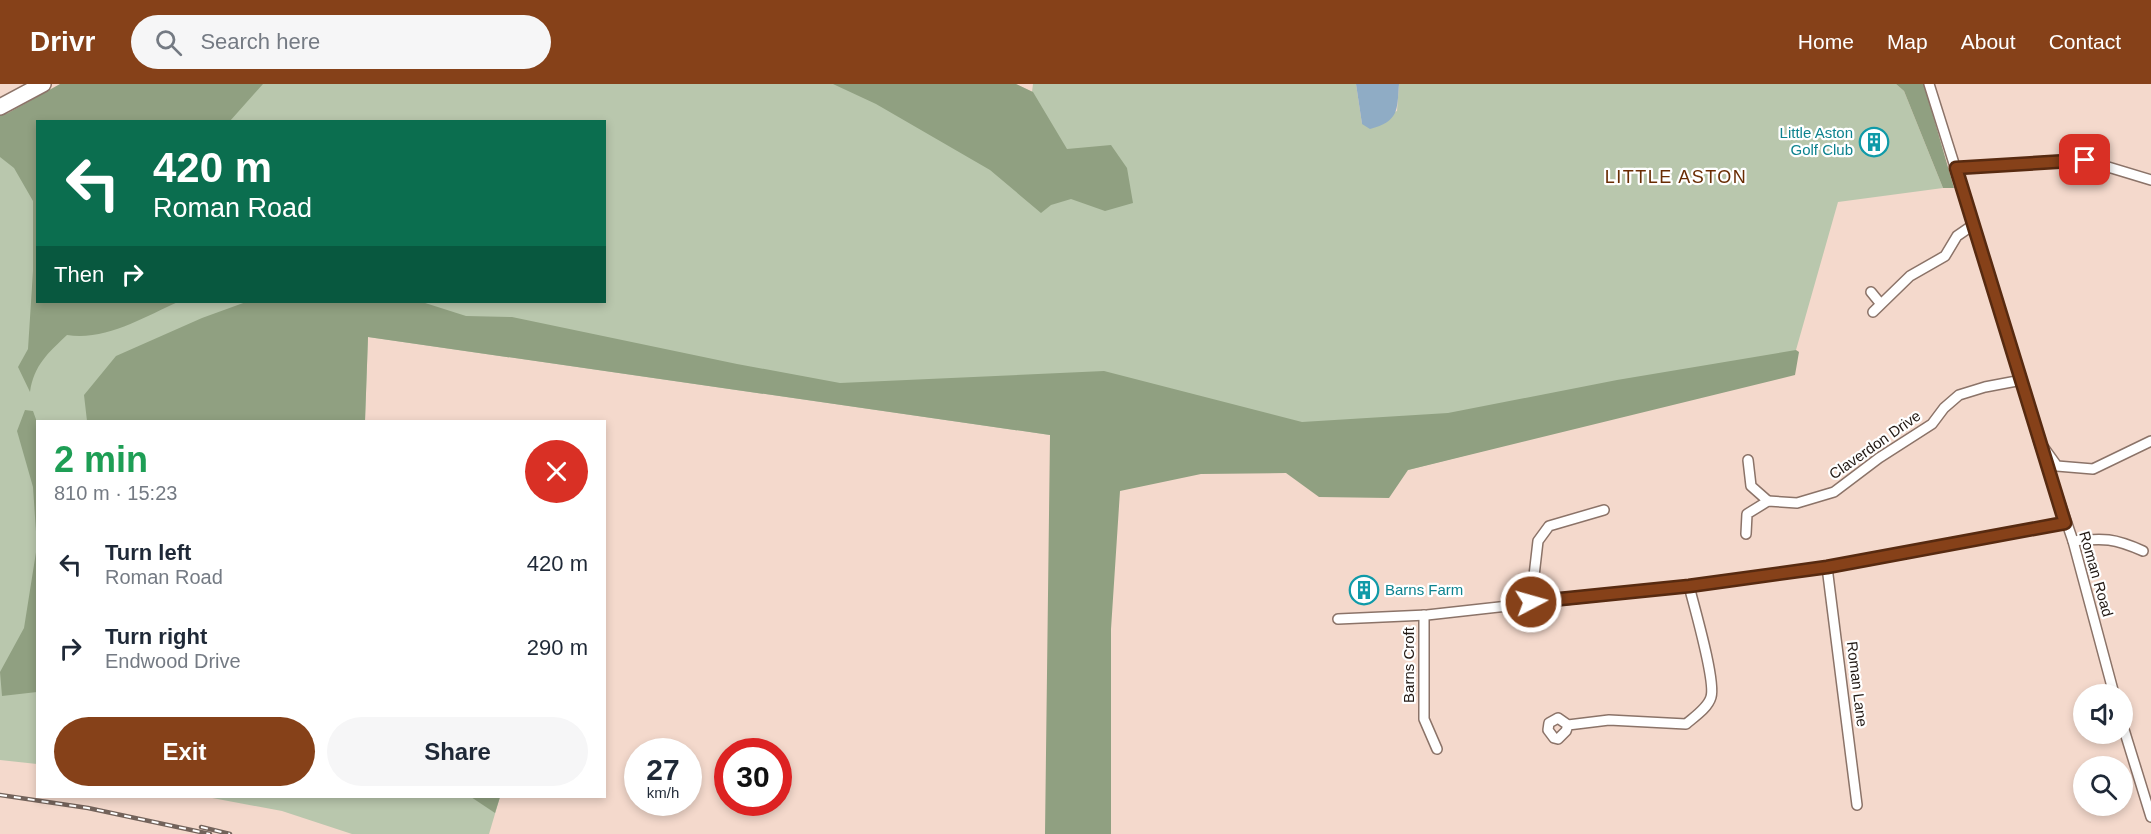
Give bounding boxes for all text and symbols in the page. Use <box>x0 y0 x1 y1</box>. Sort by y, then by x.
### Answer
search box <box>131 15 551 69</box>
text: Drivr <box>30 26 95 57</box>
icon: search <box>152 26 185 59</box>
text: Search here <box>200 29 320 54</box>
text: Home <box>1798 30 1854 53</box>
text: Map <box>1887 30 1928 53</box>
text: About <box>1961 30 2016 53</box>
text: Contact <box>2049 30 2121 53</box>
place label: Little Aston Golf Club <box>1780 124 1853 158</box>
building icon: Little Aston Golf Club <box>1858 126 1890 158</box>
pin <box>2059 134 2110 185</box>
icon: arrive <box>2068 143 2101 176</box>
icon: left <box>54 144 132 222</box>
text: 420 m <box>153 144 272 191</box>
district label: LITTLE ASTON <box>1605 167 1747 187</box>
text: Roman Road <box>153 193 312 223</box>
icon: right <box>116 258 149 291</box>
text: Then <box>54 262 104 287</box>
street label: Claverdon Drive <box>1826 407 1924 482</box>
text: 2 min <box>54 439 148 480</box>
button: close <box>525 440 588 503</box>
text: 810 m · 15:23 <box>54 482 177 504</box>
street label: Roman Road <box>2076 529 2117 619</box>
text: Turn left <box>105 540 191 565</box>
icon: left <box>54 548 87 581</box>
text: 420 m <box>527 551 588 576</box>
text: Roman Road <box>105 566 223 588</box>
position arrow <box>1499 570 1563 634</box>
building icon: Barns Farm <box>1348 574 1380 606</box>
place label: Barns Farm <box>1385 581 1463 598</box>
text: Turn right <box>105 624 207 649</box>
street label: Barns Croft <box>1400 626 1417 703</box>
icon: right <box>54 632 87 665</box>
text: 290 m <box>527 635 588 660</box>
street label: Roman Lane <box>1844 640 1871 728</box>
text: Endwood Drive <box>105 650 241 672</box>
map controls <box>2073 684 2133 816</box>
button: sound <box>2073 684 2133 744</box>
button: Exit <box>54 717 315 786</box>
button: Share <box>327 717 588 786</box>
speed limit sign: 30 <box>714 738 792 816</box>
text: 27 <box>646 753 680 786</box>
button: search <box>2073 756 2133 816</box>
text: km/h <box>647 784 679 801</box>

